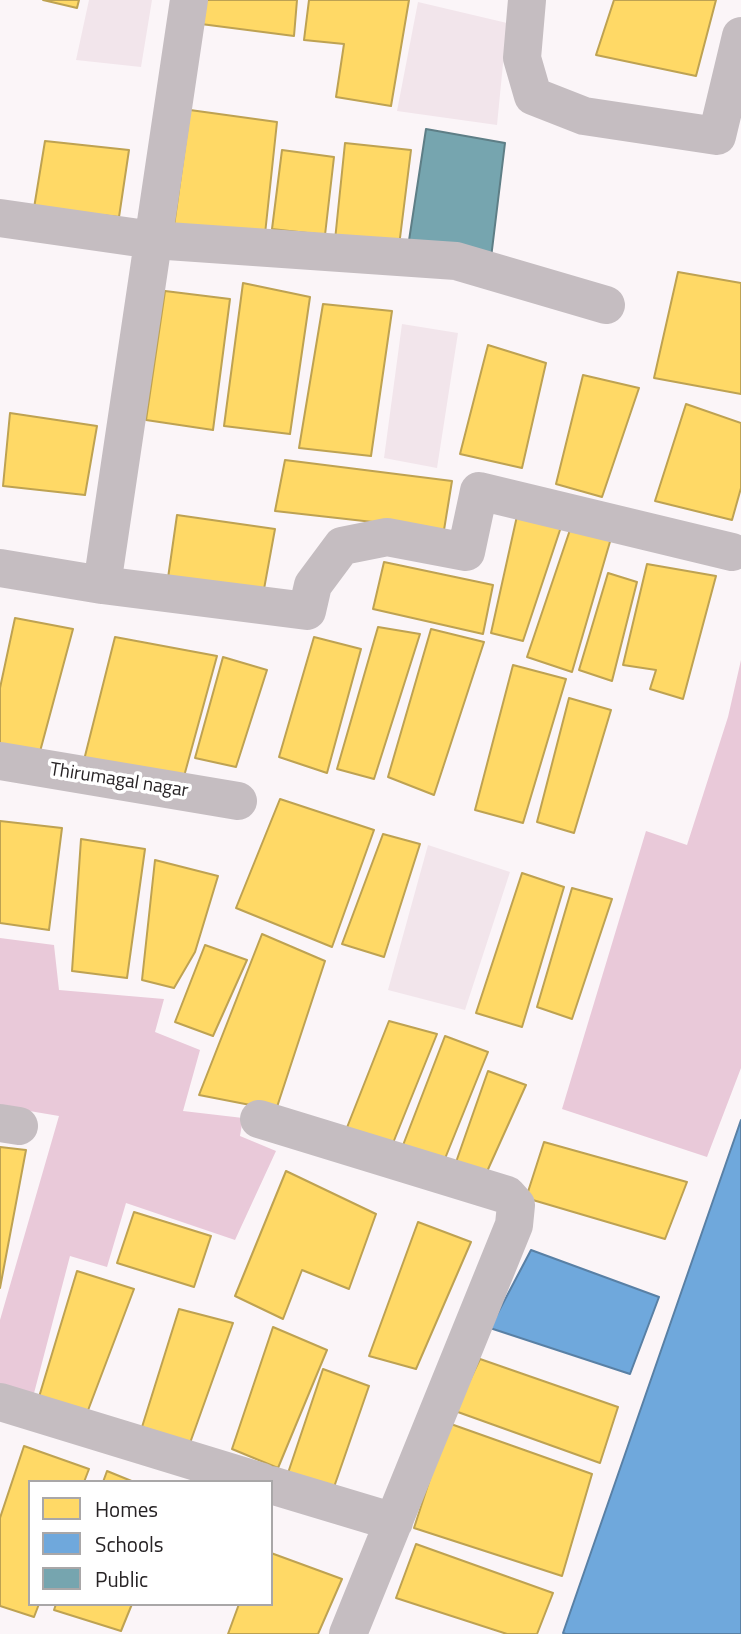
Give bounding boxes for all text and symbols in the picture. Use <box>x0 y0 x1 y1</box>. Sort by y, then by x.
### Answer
street label: Thirumagal nagar <box>48 759 190 803</box>
legend <box>28 1480 273 1606</box>
text: Homes <box>95 1493 158 1525</box>
text: Schools <box>95 1528 164 1560</box>
text: Public <box>95 1563 148 1595</box>

